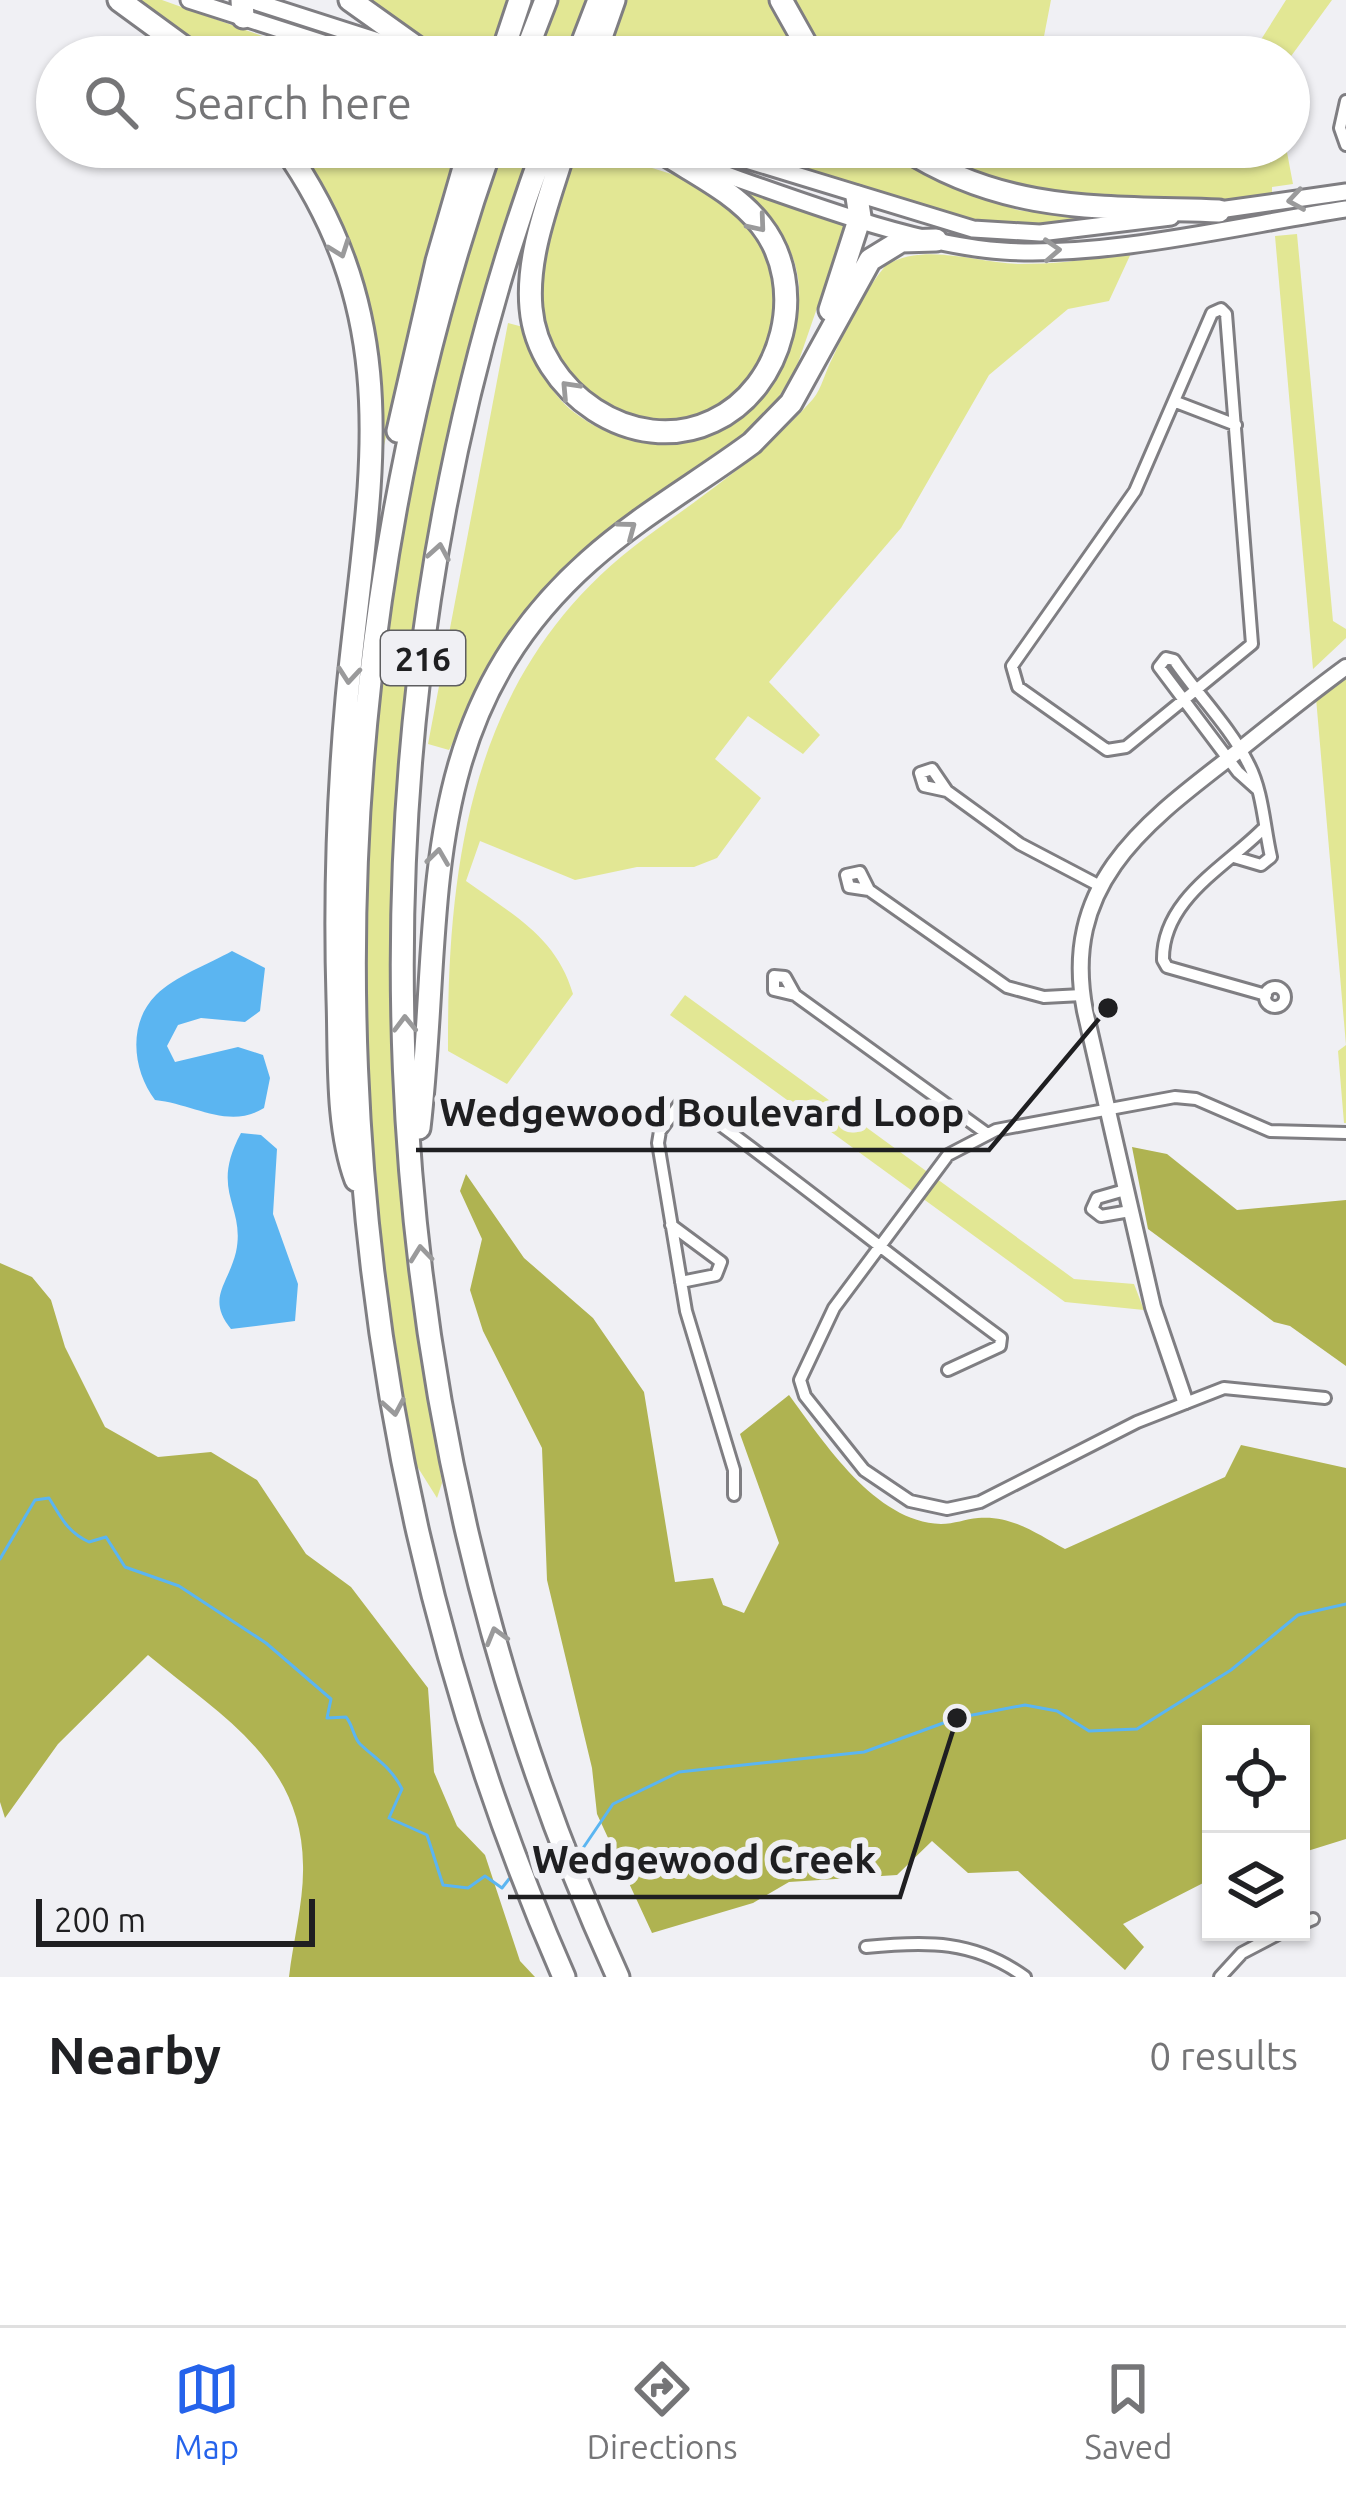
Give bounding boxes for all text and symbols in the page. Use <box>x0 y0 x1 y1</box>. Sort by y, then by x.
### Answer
search box <box>36 36 1310 168</box>
icon: search <box>78 69 144 135</box>
text: Search here <box>174 77 412 128</box>
one-way arrow <box>1286 186 1306 211</box>
one-way arrow <box>744 210 765 232</box>
one-way arrow <box>326 237 351 258</box>
one-way arrow <box>1043 238 1062 264</box>
one-way arrow <box>561 381 583 403</box>
one-way arrow <box>614 522 636 543</box>
one-way arrow <box>426 542 451 562</box>
road number: 216 <box>381 631 465 685</box>
one-way arrow <box>337 666 362 685</box>
one-way arrow <box>424 847 450 866</box>
one-way arrow <box>392 1014 418 1032</box>
callout: Wedgewood Boulevard Loop <box>416 1075 989 1150</box>
text: Wedgewood Boulevard Loop <box>440 1090 964 1133</box>
one-way arrow <box>409 1244 434 1263</box>
one-way arrow <box>380 1397 405 1417</box>
one-way arrow <box>485 1627 510 1647</box>
map controls <box>1202 1725 1310 1941</box>
button: locate <box>1202 1725 1310 1833</box>
callout: Wedgewood Creek <box>508 1822 900 1897</box>
button: layers <box>1202 1833 1310 1941</box>
text: Wedgewood Creek <box>532 1837 876 1880</box>
scale bar <box>36 1893 315 1946</box>
text: 200 m <box>54 1901 146 1938</box>
text: Nearby <box>48 2026 221 2084</box>
text: 0 results <box>1149 2034 1298 2077</box>
tab: Map <box>174 2356 240 2465</box>
tab: Directions <box>587 2356 737 2465</box>
tab: Saved <box>1085 2356 1172 2465</box>

